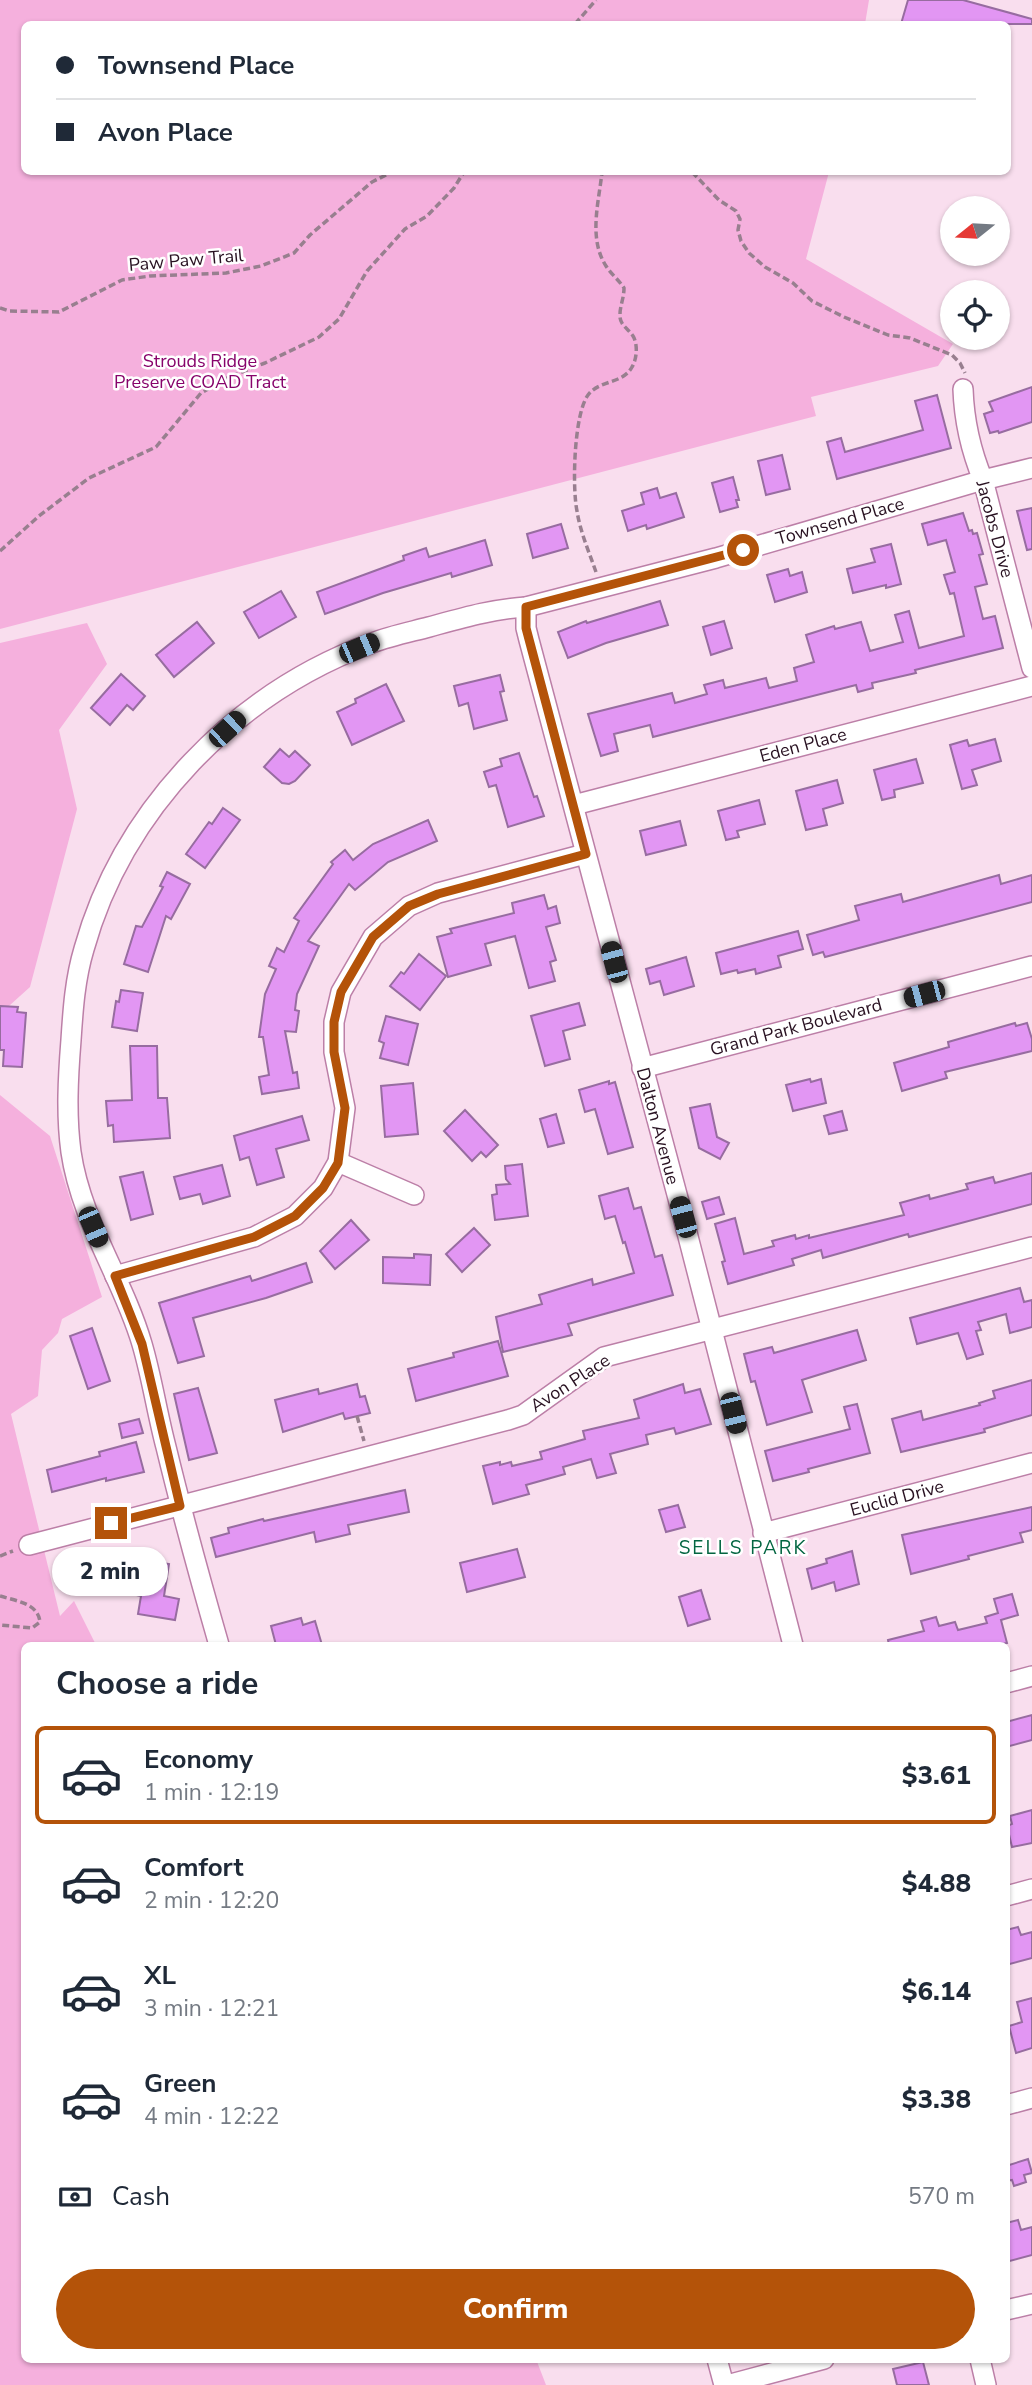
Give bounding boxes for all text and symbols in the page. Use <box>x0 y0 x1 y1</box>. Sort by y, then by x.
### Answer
text: Townsend Place <box>98 48 294 83</box>
text: Avon Place <box>98 115 233 150</box>
north arrow <box>940 196 1010 266</box>
map controls <box>940 196 1010 350</box>
street label: Paw Paw Trail <box>128 243 245 277</box>
button: locate <box>940 280 1010 350</box>
park label: Strouds Ridge Preserve COAD Tract <box>114 349 287 394</box>
street label: Jacobs Drive <box>970 477 1020 580</box>
street label: Townsend Place <box>773 491 907 551</box>
route start <box>727 534 759 566</box>
car <box>336 630 383 666</box>
car <box>205 707 250 751</box>
street label: Eden Place <box>757 722 849 768</box>
car <box>599 939 630 985</box>
car <box>901 978 948 1010</box>
street label: Grand Park Boulevard <box>707 992 885 1062</box>
street label: Dalton Avenue <box>631 1065 685 1187</box>
car <box>668 1194 699 1240</box>
car <box>76 1204 111 1250</box>
street label: Avon Place <box>525 1348 615 1418</box>
car <box>718 1390 749 1436</box>
street label: Euclid Drive <box>847 1474 947 1522</box>
route end <box>95 1507 127 1539</box>
district label: SELLS PARK <box>679 1535 807 1561</box>
callout: 2 min <box>53 1548 169 1596</box>
text: 2 min <box>80 1556 140 1587</box>
text: Choose a ride <box>56 1662 258 1705</box>
text: Economy <box>144 1742 253 1777</box>
icon: car <box>60 1744 123 1807</box>
text: $3.61 <box>902 1758 971 1793</box>
text: 1 min · 12:19 <box>144 1777 279 1808</box>
text: Comfort <box>144 1850 244 1885</box>
icon: car <box>60 1852 123 1915</box>
text: $4.88 <box>902 1866 971 1901</box>
text: 2 min · 12:20 <box>144 1885 279 1916</box>
text: XL <box>144 1958 176 1993</box>
icon: car <box>60 1960 123 2023</box>
text: $6.14 <box>902 1974 971 2009</box>
text: 3 min · 12:21 <box>144 1993 279 2024</box>
text: Green <box>144 2066 217 2101</box>
icon: car <box>60 2068 123 2131</box>
text: $3.38 <box>902 2082 971 2117</box>
text: 4 min · 12:22 <box>144 2101 279 2132</box>
icon: cash <box>56 2178 94 2216</box>
text: Cash <box>112 2179 170 2214</box>
text: 570 m <box>908 2181 975 2212</box>
button: Confirm <box>56 2269 975 2349</box>

